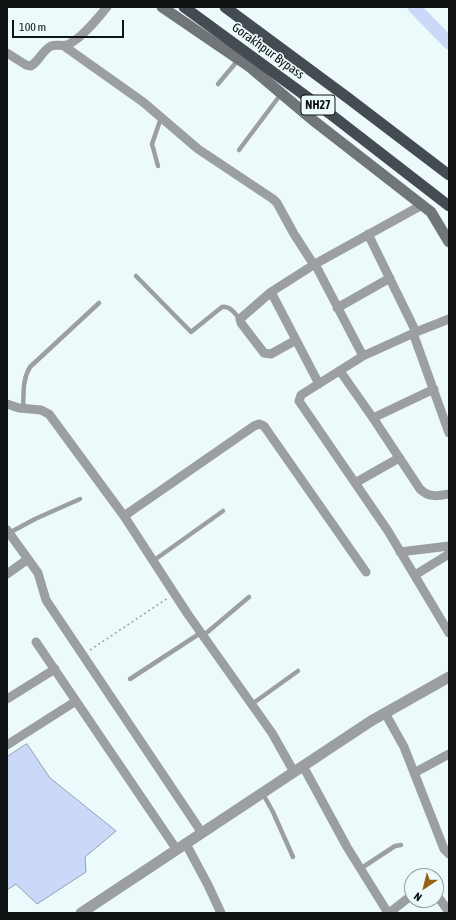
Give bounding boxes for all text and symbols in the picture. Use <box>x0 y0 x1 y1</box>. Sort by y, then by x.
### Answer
scale bar <box>14 12 126 38</box>
text: 100 m <box>19 20 46 34</box>
street label: Gorakhpur Bypass <box>229 20 307 82</box>
road number: NH27 <box>301 95 335 115</box>
north arrow <box>404 868 444 908</box>
text: N <box>412 890 424 904</box>

